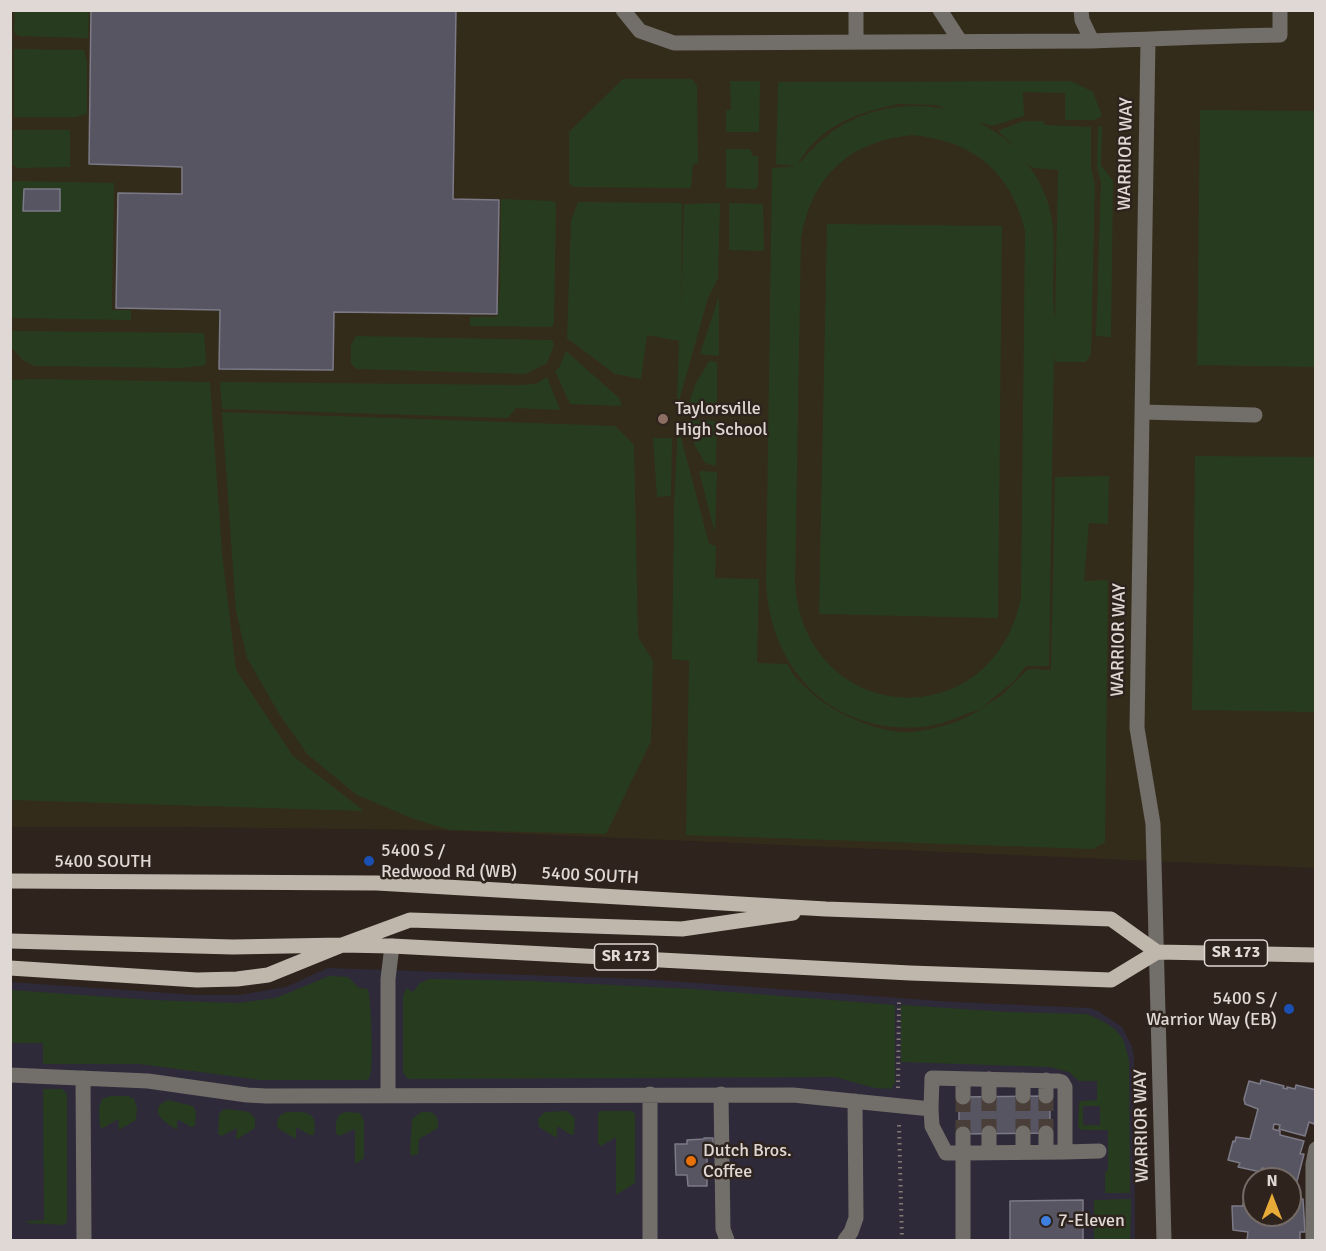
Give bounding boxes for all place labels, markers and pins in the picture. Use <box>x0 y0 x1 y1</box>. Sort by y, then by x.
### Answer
place label: Taylorsville High School <box>675 398 768 440</box>
marker: Taylorsville High School <box>656 412 670 426</box>
place label: 5400 S / Redwood Rd (WB) <box>381 840 517 882</box>
marker: 5400 S / Redwood Rd (WB) <box>362 854 376 868</box>
place label: 5400 S / Warrior Way (EB) <box>1146 988 1277 1030</box>
marker: 5400 S / Warrior Way (EB) <box>1282 1002 1296 1016</box>
place label: Dutch Bros. Coffee <box>703 1140 792 1182</box>
marker: Dutch Bros. Coffee <box>684 1154 698 1168</box>
place label: 7-Eleven <box>1058 1210 1125 1232</box>
marker: 7-Eleven <box>1039 1214 1053 1228</box>

